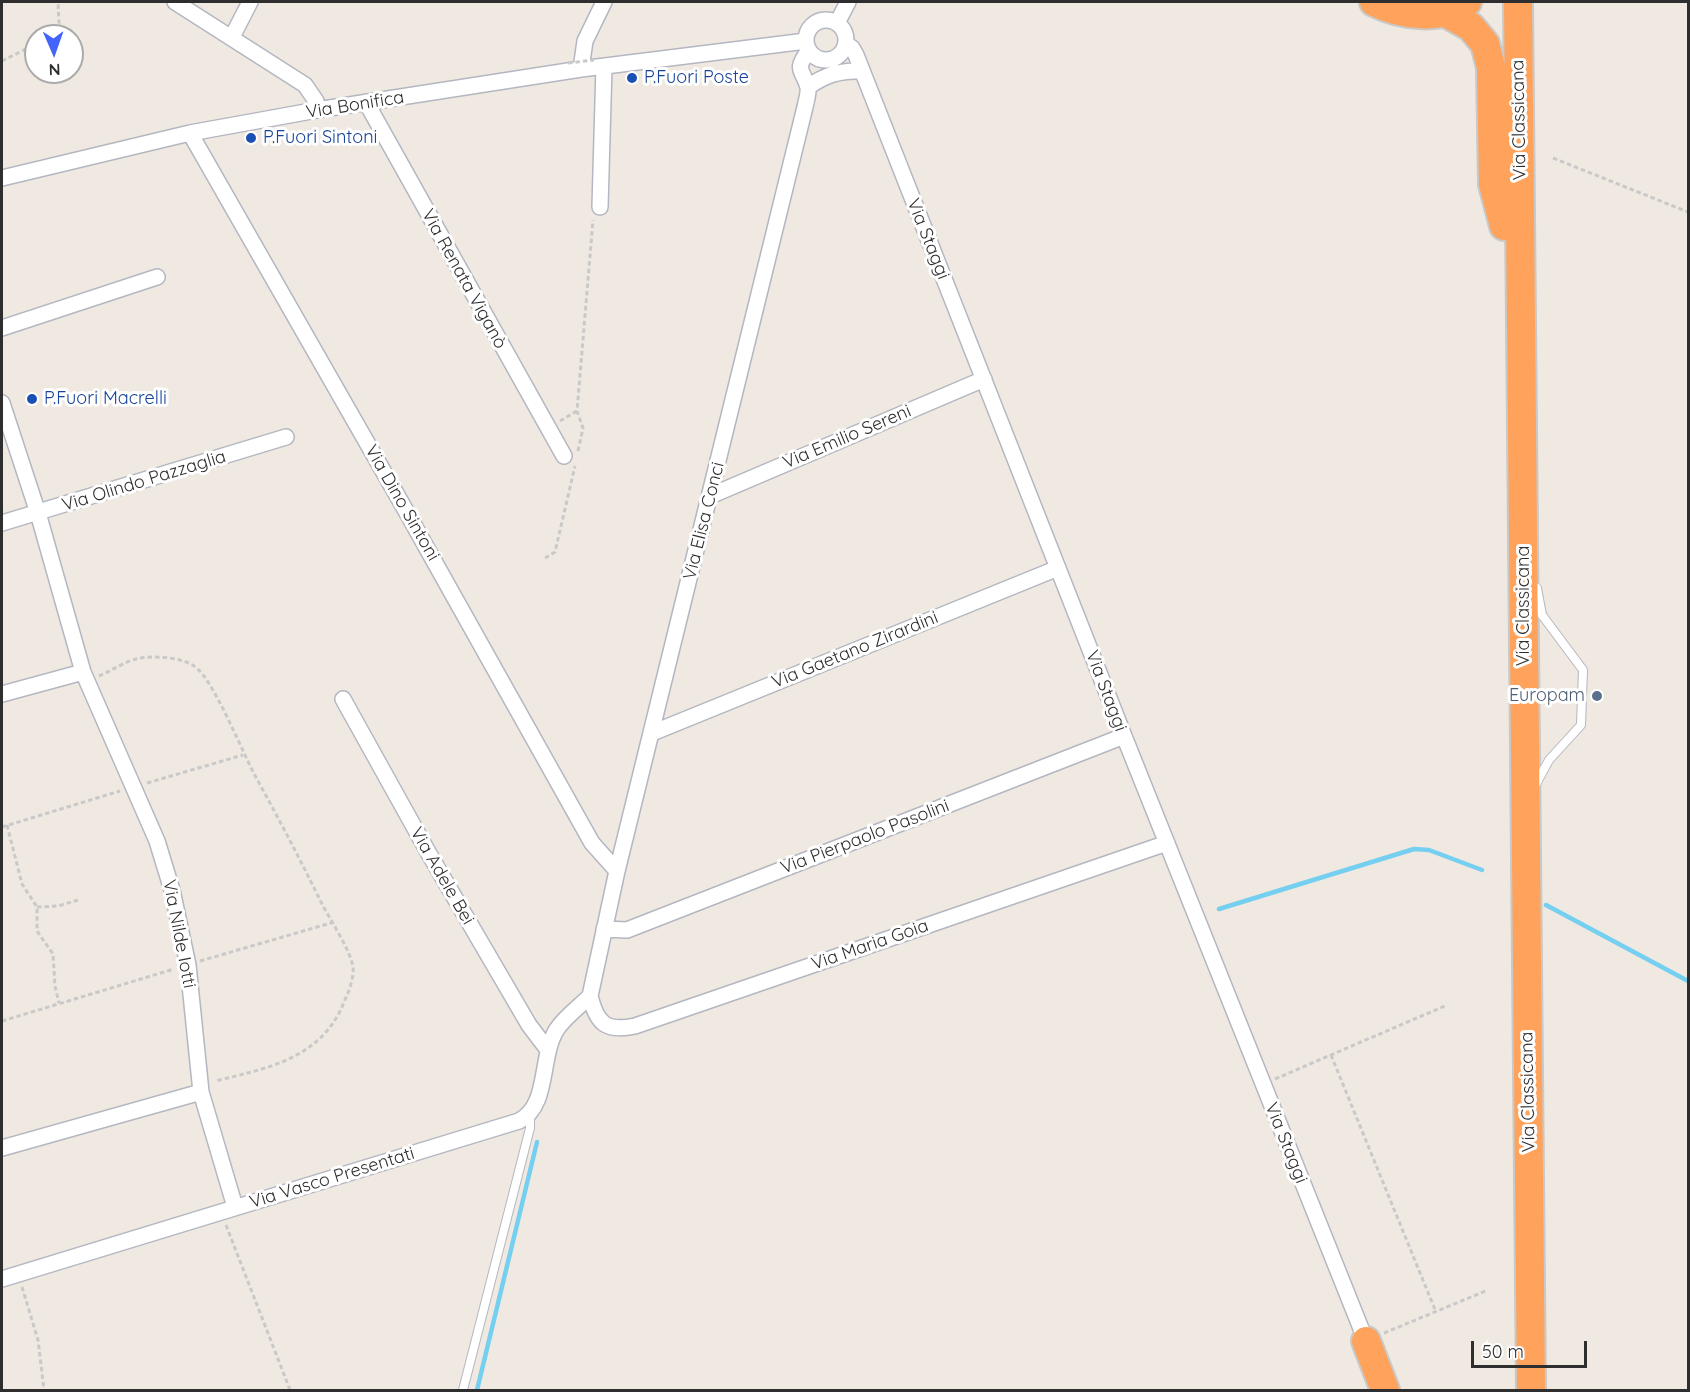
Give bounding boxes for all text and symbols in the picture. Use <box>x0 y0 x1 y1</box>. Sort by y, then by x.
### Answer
north arrow <box>24 24 84 84</box>
street label: Via Classicana <box>1507 59 1531 181</box>
text: N <box>48 60 61 80</box>
place label: P.Fuori Poste <box>644 67 749 89</box>
marker: P.Fuori Poste <box>625 71 639 85</box>
street label: Via Bonifica <box>304 87 406 123</box>
place label: P.Fuori Sintoni <box>263 127 377 149</box>
marker: P.Fuori Sintoni <box>244 131 258 145</box>
street label: Via Staggi <box>902 196 954 282</box>
street label: Via Renata Viganò <box>417 205 511 353</box>
place label: P.Fuori Macrelli <box>44 388 167 410</box>
marker: P.Fuori Macrelli <box>25 392 39 406</box>
street label: Via Emilio Sereni <box>780 400 914 474</box>
street label: Via Dino Sintoni <box>360 441 444 565</box>
street label: Via Olindo Pazzaglia <box>59 446 229 516</box>
street label: Via Elisa Conci <box>679 460 729 582</box>
street label: Via Classicana <box>1513 546 1535 666</box>
street label: Via Gaetano Zirardini <box>769 607 941 693</box>
street label: Via Staggi <box>1081 647 1131 735</box>
place label: Europam <box>1509 685 1585 707</box>
marker: Europam <box>1590 689 1604 703</box>
street label: Via Pierpaolo Pasolini <box>778 795 952 879</box>
street label: Via Adele Bei <box>405 823 479 929</box>
street label: Via Nilde Iotti <box>158 878 200 990</box>
street label: Via Maria Goia <box>809 915 931 975</box>
street label: Via Classicana <box>1516 1031 1540 1153</box>
street label: Via Staggi <box>1260 1100 1312 1186</box>
street label: Via Vasco Presentati <box>247 1143 417 1213</box>
scale bar <box>1474 1329 1590 1367</box>
text: 50 m <box>1482 1340 1524 1363</box>

